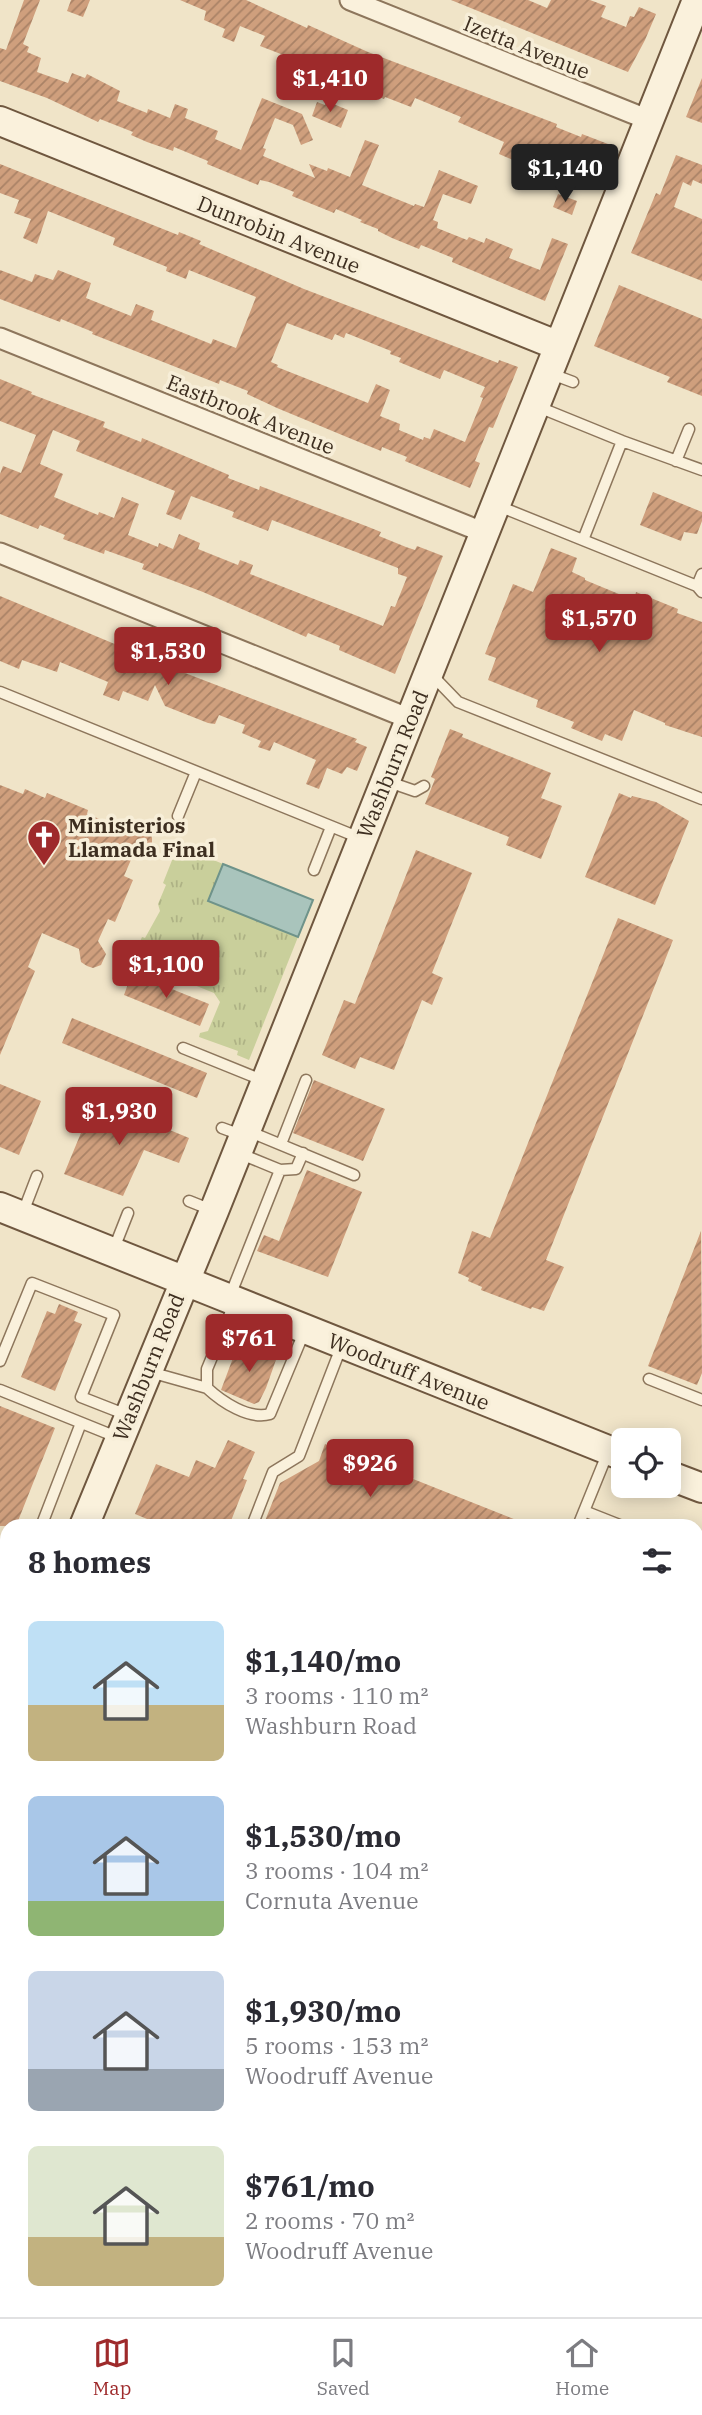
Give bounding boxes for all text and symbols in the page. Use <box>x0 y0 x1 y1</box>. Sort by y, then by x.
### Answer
street label: Izetta Avenue <box>460 9 594 85</box>
pin: $1,410 <box>273 54 387 114</box>
text: $1,410 <box>292 62 368 92</box>
pin: $1,140 <box>508 144 622 204</box>
text: $1,140 <box>527 152 603 182</box>
street label: Dunrobin Avenue <box>193 188 365 280</box>
street label: Eastbrook Avenue <box>163 367 339 461</box>
pin: $1,570 <box>542 594 656 654</box>
text: $1,570 <box>561 602 637 632</box>
pin: $1,530 <box>111 628 225 687</box>
text: $1,530 <box>130 635 206 665</box>
street label: Washburn Road <box>350 686 434 842</box>
place label: Ministerios Llamada Final <box>68 811 215 863</box>
church icon: Ministerios Llamada Final <box>25 818 63 867</box>
pin: $1,100 <box>109 940 223 1000</box>
text: $1,100 <box>128 948 204 978</box>
pin: $1,930 <box>62 1088 176 1147</box>
text: $1,930 <box>81 1095 157 1125</box>
street label: Washburn Road <box>106 1289 190 1445</box>
pin: $761 <box>208 1314 290 1374</box>
text: $761 <box>221 1322 277 1352</box>
street label: Woodruff Avenue <box>324 1326 494 1416</box>
map controls <box>611 1428 681 1498</box>
button: locate <box>611 1428 681 1498</box>
pin: $926 <box>329 1440 411 1499</box>
text: $926 <box>342 1447 398 1477</box>
text: 8 homes <box>28 1542 151 1581</box>
icon: filters <box>638 1542 676 1580</box>
text: $1,140/mo <box>245 1641 401 1680</box>
icon: home <box>84 1649 168 1733</box>
text: 3 rooms · 110 m² <box>245 1680 428 1710</box>
text: Washburn Road <box>245 1710 417 1740</box>
text: $1,530/mo <box>245 1816 401 1855</box>
icon: home <box>84 1824 168 1908</box>
text: 3 rooms · 104 m² <box>245 1855 428 1885</box>
text: Cornuta Avenue <box>245 1885 419 1915</box>
text: $1,930/mo <box>245 1991 401 2030</box>
icon: home <box>84 1999 168 2083</box>
text: 5 rooms · 153 m² <box>245 2030 428 2060</box>
text: Woodruff Avenue <box>245 2060 433 2090</box>
text: $761/mo <box>245 2166 375 2205</box>
icon: home <box>84 2174 168 2258</box>
text: 2 rooms · 70 m² <box>245 2205 415 2235</box>
text: Woodruff Avenue <box>245 2235 433 2265</box>
tab: Map <box>93 2334 131 2400</box>
tab: Saved <box>317 2334 370 2400</box>
tab: Home <box>555 2334 609 2400</box>

